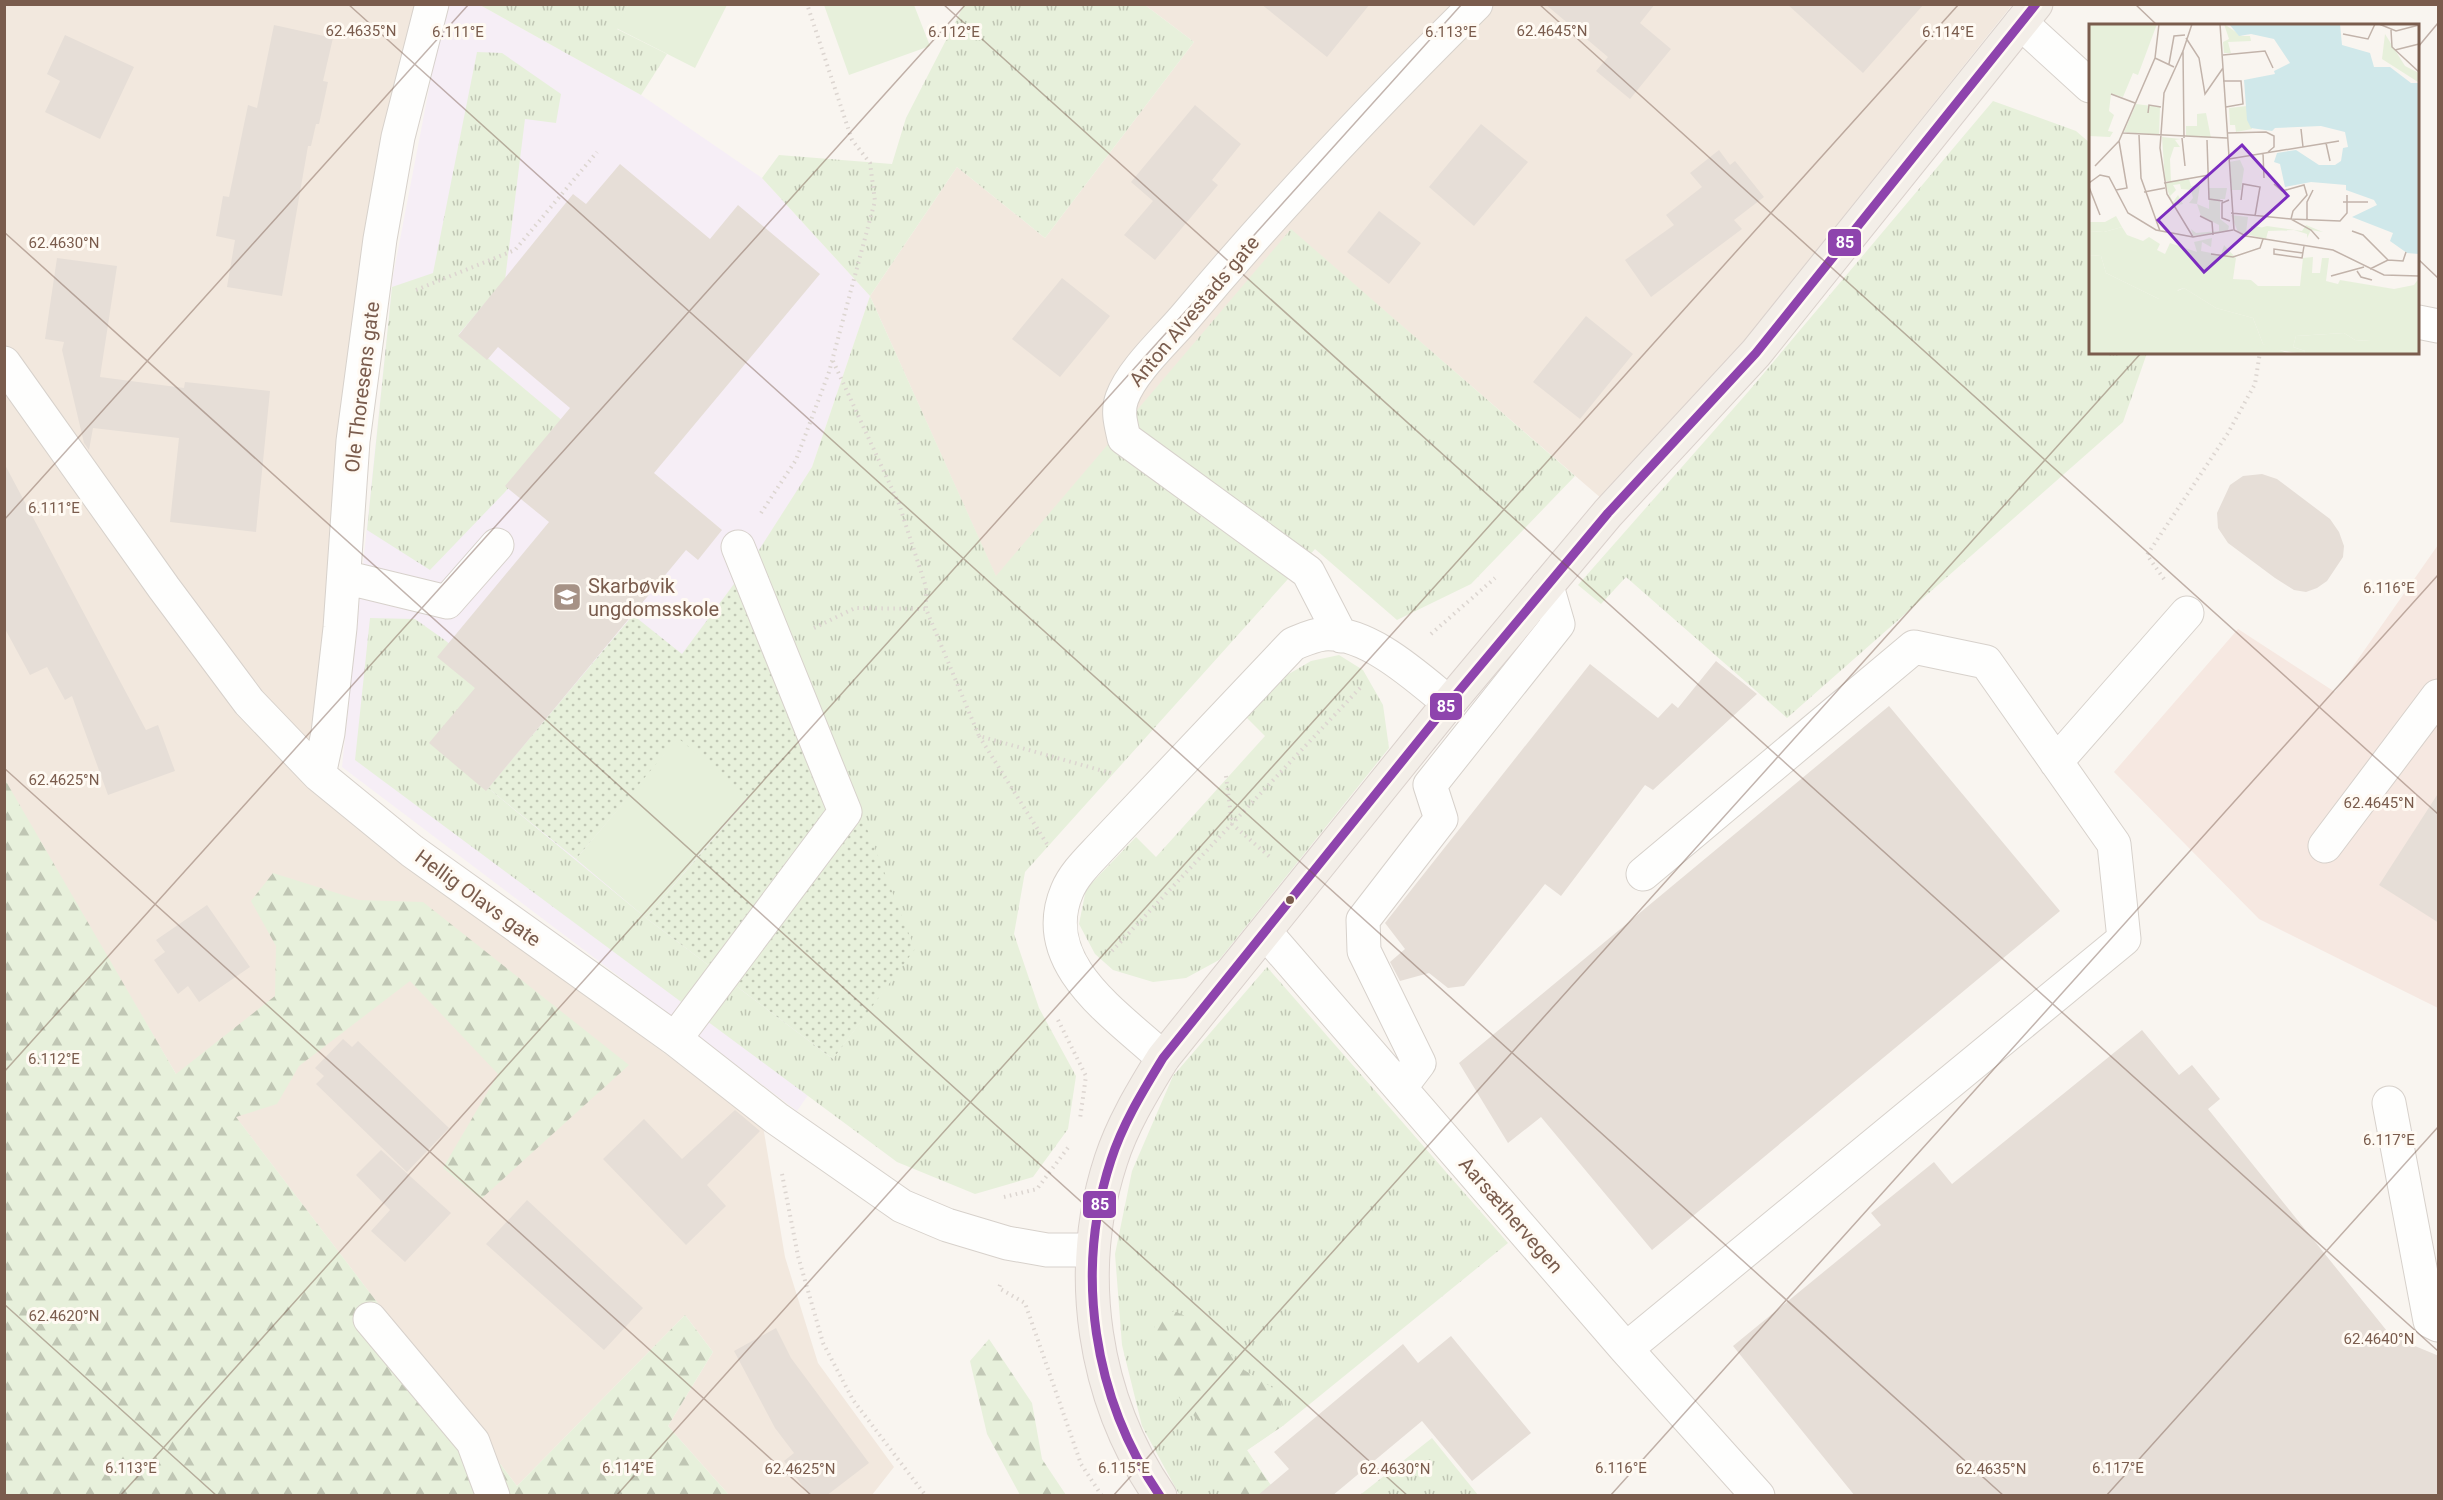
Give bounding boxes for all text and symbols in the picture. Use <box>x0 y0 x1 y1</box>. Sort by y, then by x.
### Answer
text: 62.4635°N <box>326 22 396 40</box>
text: 62.4645°N <box>1517 22 1587 40</box>
text: 6.111°E <box>432 23 484 41</box>
text: 6.112°E <box>928 23 980 41</box>
text: 6.113°E <box>1425 23 1477 41</box>
text: 6.114°E <box>1922 23 1974 41</box>
inset map <box>2089 24 2419 354</box>
line badge: 85 <box>1827 228 1862 257</box>
street label: Anton Alvestads gate <box>1124 231 1264 391</box>
text: 85 <box>1836 233 1854 252</box>
text: 62.4630°N <box>29 234 99 252</box>
street label: Ole Thoresens gate <box>340 300 384 474</box>
text: 6.111°E <box>28 499 80 517</box>
place label: Skarbøvik ungdomsskole <box>588 574 719 621</box>
text: 6.116°E <box>2363 579 2415 597</box>
school or university icon: Skarbøvik ungdomsskole <box>551 581 583 613</box>
line badge: 85 <box>1429 692 1463 721</box>
text: 85 <box>1437 697 1455 716</box>
text: 62.4625°N <box>29 771 99 789</box>
text: 62.4645°N <box>2344 794 2414 812</box>
street label: Hellig Olavs gate <box>411 844 545 952</box>
unlabelled marker <box>1284 894 1296 906</box>
text: 6.112°E <box>28 1050 80 1068</box>
text: 6.117°E <box>2363 1131 2415 1149</box>
street label: Aarsæthervegen <box>1454 1152 1568 1278</box>
line badge: 85 <box>1082 1190 1117 1219</box>
text: 85 <box>1091 1195 1109 1214</box>
text: 62.4620°N <box>29 1307 99 1325</box>
text: 62.4640°N <box>2344 1330 2414 1348</box>
text: 6.113°E <box>105 1459 157 1477</box>
text: 6.114°E <box>602 1459 654 1477</box>
text: 6.115°E <box>1098 1459 1150 1477</box>
text: 6.116°E <box>1595 1459 1647 1477</box>
text: 6.117°E <box>2092 1459 2144 1477</box>
text: 62.4625°N <box>765 1460 835 1478</box>
text: 62.4630°N <box>1360 1460 1430 1478</box>
text: 62.4635°N <box>1956 1460 2026 1478</box>

